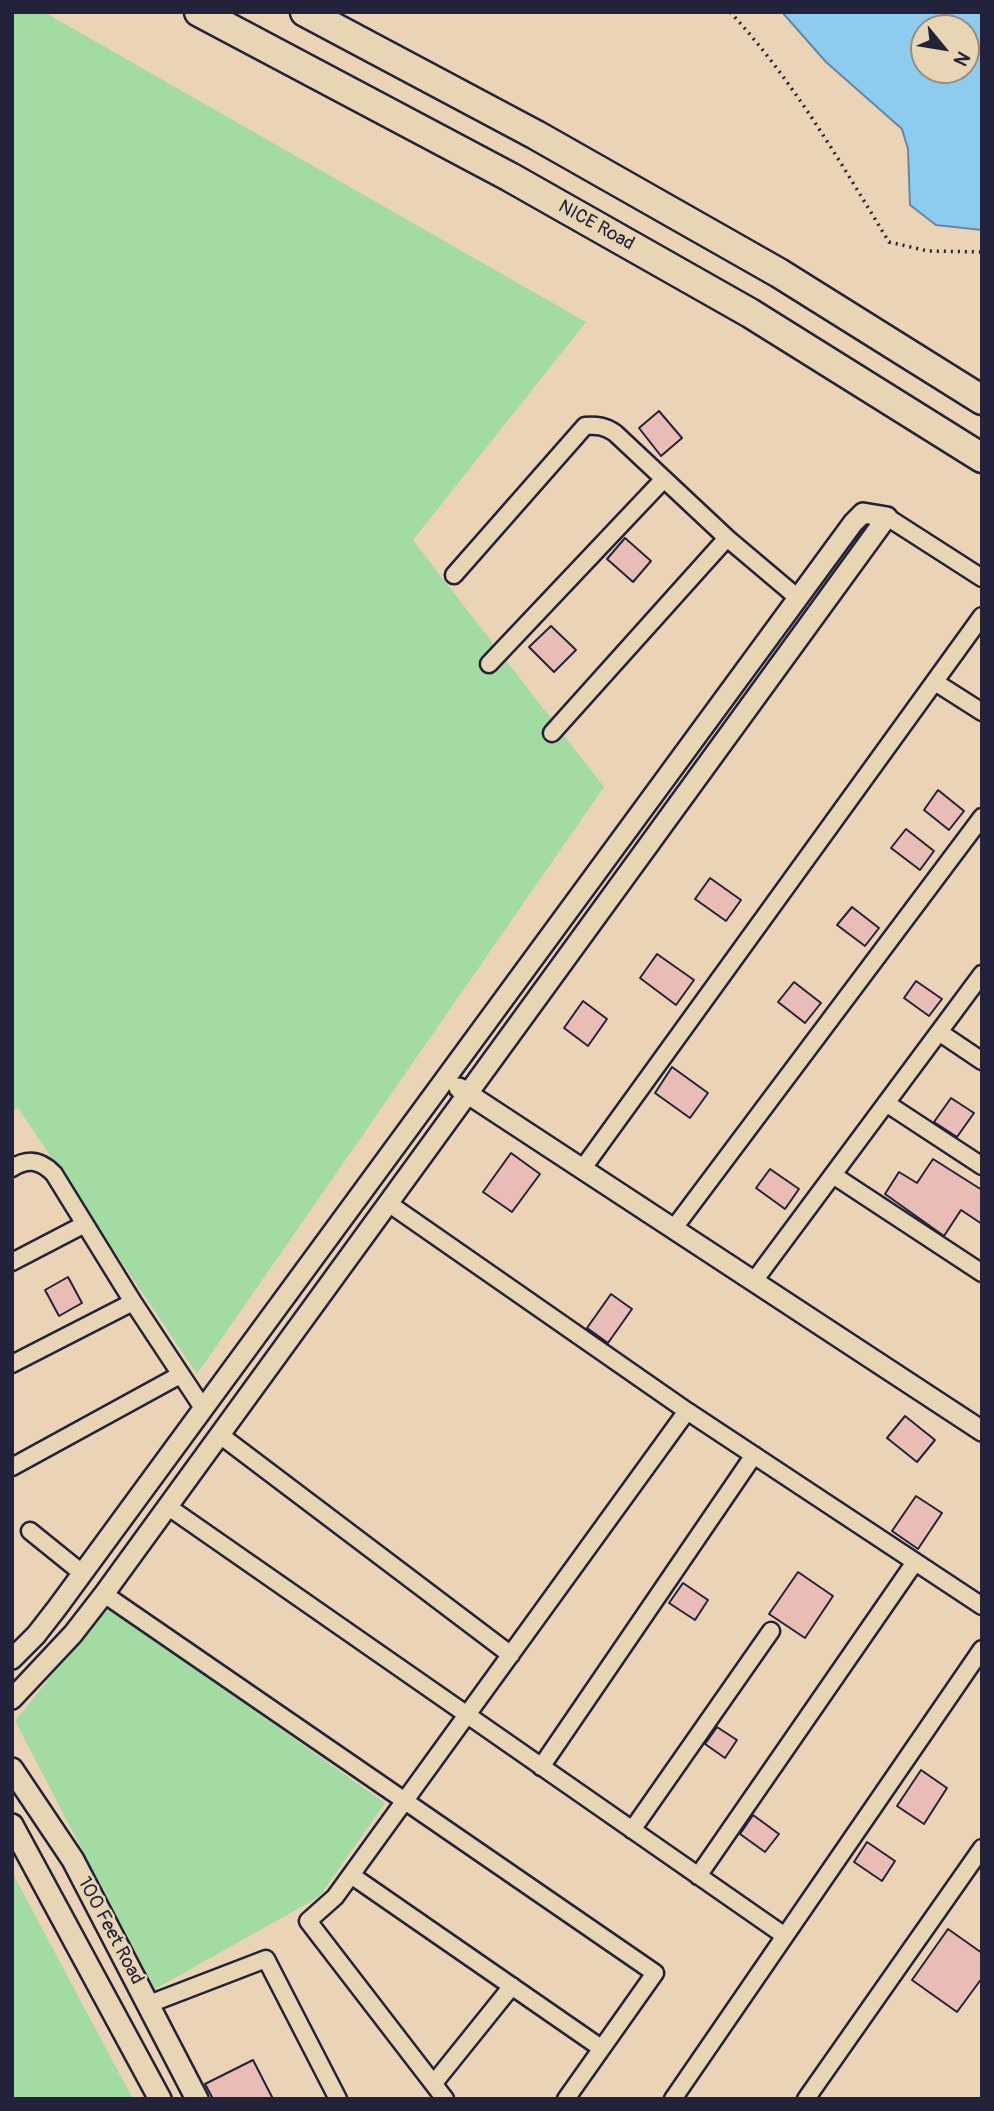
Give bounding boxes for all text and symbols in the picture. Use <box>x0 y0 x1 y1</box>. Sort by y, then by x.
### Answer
north arrow <box>910 14 980 84</box>
text: N <box>948 47 975 70</box>
street label: NICE Road <box>554 196 638 256</box>
street label: 100 Feet Road <box>72 1873 148 1989</box>

